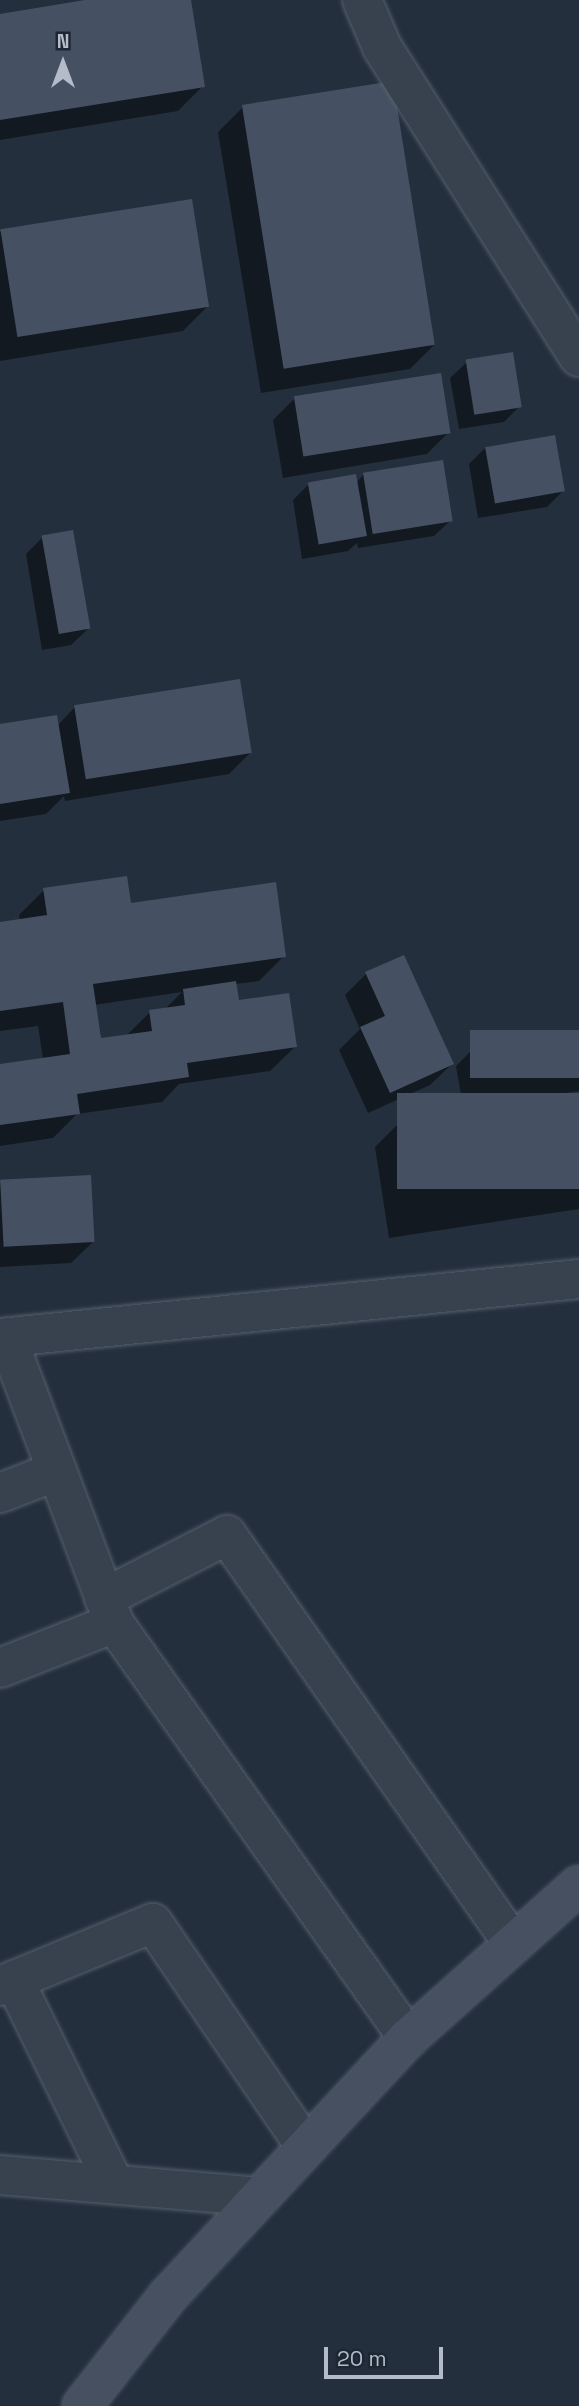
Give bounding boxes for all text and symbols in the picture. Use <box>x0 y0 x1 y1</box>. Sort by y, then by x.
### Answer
north arrow <box>28 28 98 98</box>
text: N <box>57 29 69 54</box>
scale bar <box>327 2332 446 2376</box>
text: 20 m <box>337 2345 387 2372</box>

